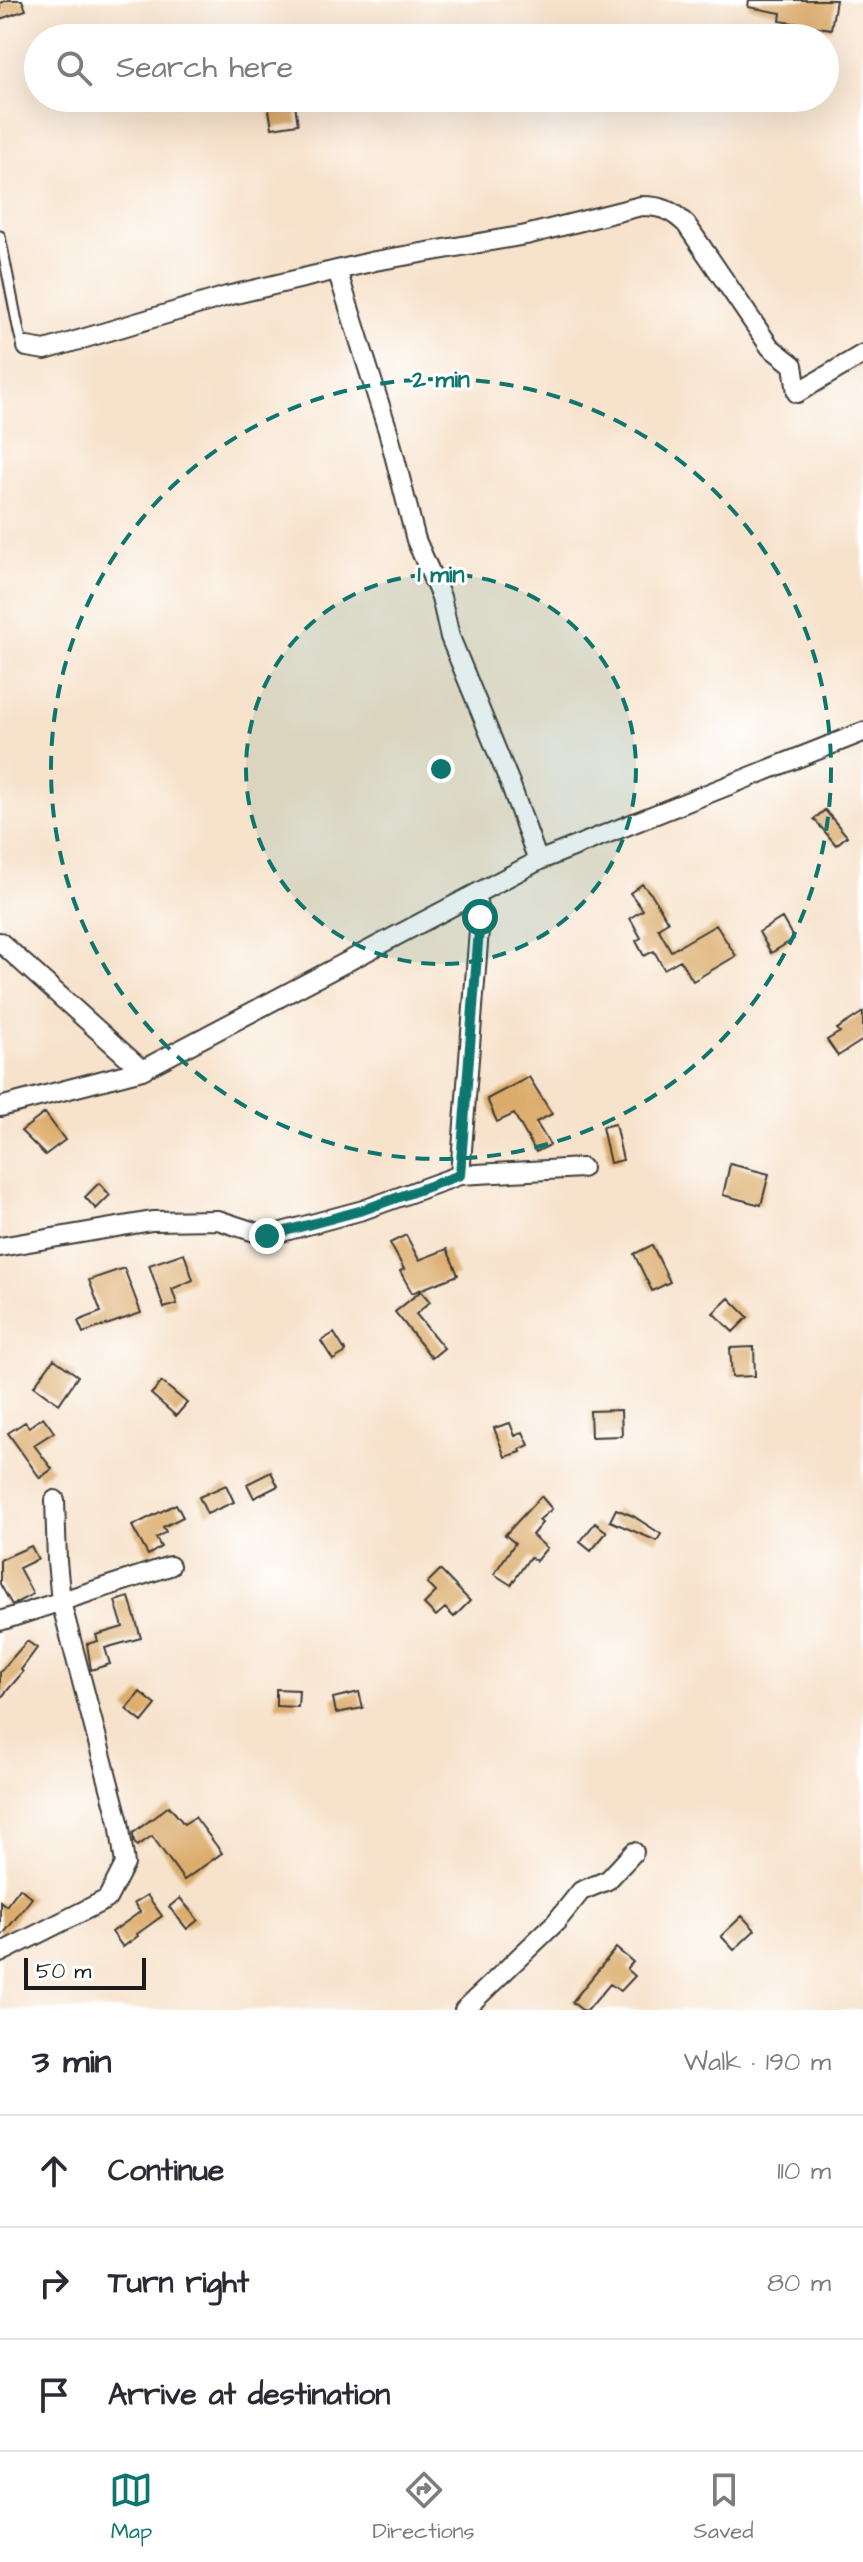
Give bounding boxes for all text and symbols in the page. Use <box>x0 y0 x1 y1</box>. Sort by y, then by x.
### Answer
search box <box>24 24 839 112</box>
icon: search <box>52 46 96 90</box>
text: Search here <box>116 47 293 89</box>
text: 2 min <box>411 363 470 397</box>
text: 1 min <box>418 558 465 592</box>
centre of rings <box>427 755 455 783</box>
route start <box>462 899 498 935</box>
route end <box>249 1218 285 1254</box>
scale bar <box>24 1954 146 1990</box>
text: 50 m <box>36 1956 91 1987</box>
text: 3 min <box>32 2038 112 2086</box>
text: Walk · 190 m <box>684 2044 831 2080</box>
icon: ahead <box>32 2149 76 2193</box>
text: Continue <box>108 2150 224 2192</box>
text: 110 m <box>777 2153 831 2189</box>
icon: right <box>32 2261 76 2305</box>
text: Turn right <box>108 2262 249 2304</box>
text: 80 m <box>767 2265 831 2301</box>
icon: arrive <box>32 2373 76 2417</box>
text: Arrive at destination <box>108 2374 390 2416</box>
tab: Map <box>109 2468 153 2547</box>
tab: Directions <box>372 2468 475 2547</box>
tab: Saved <box>694 2468 754 2547</box>

